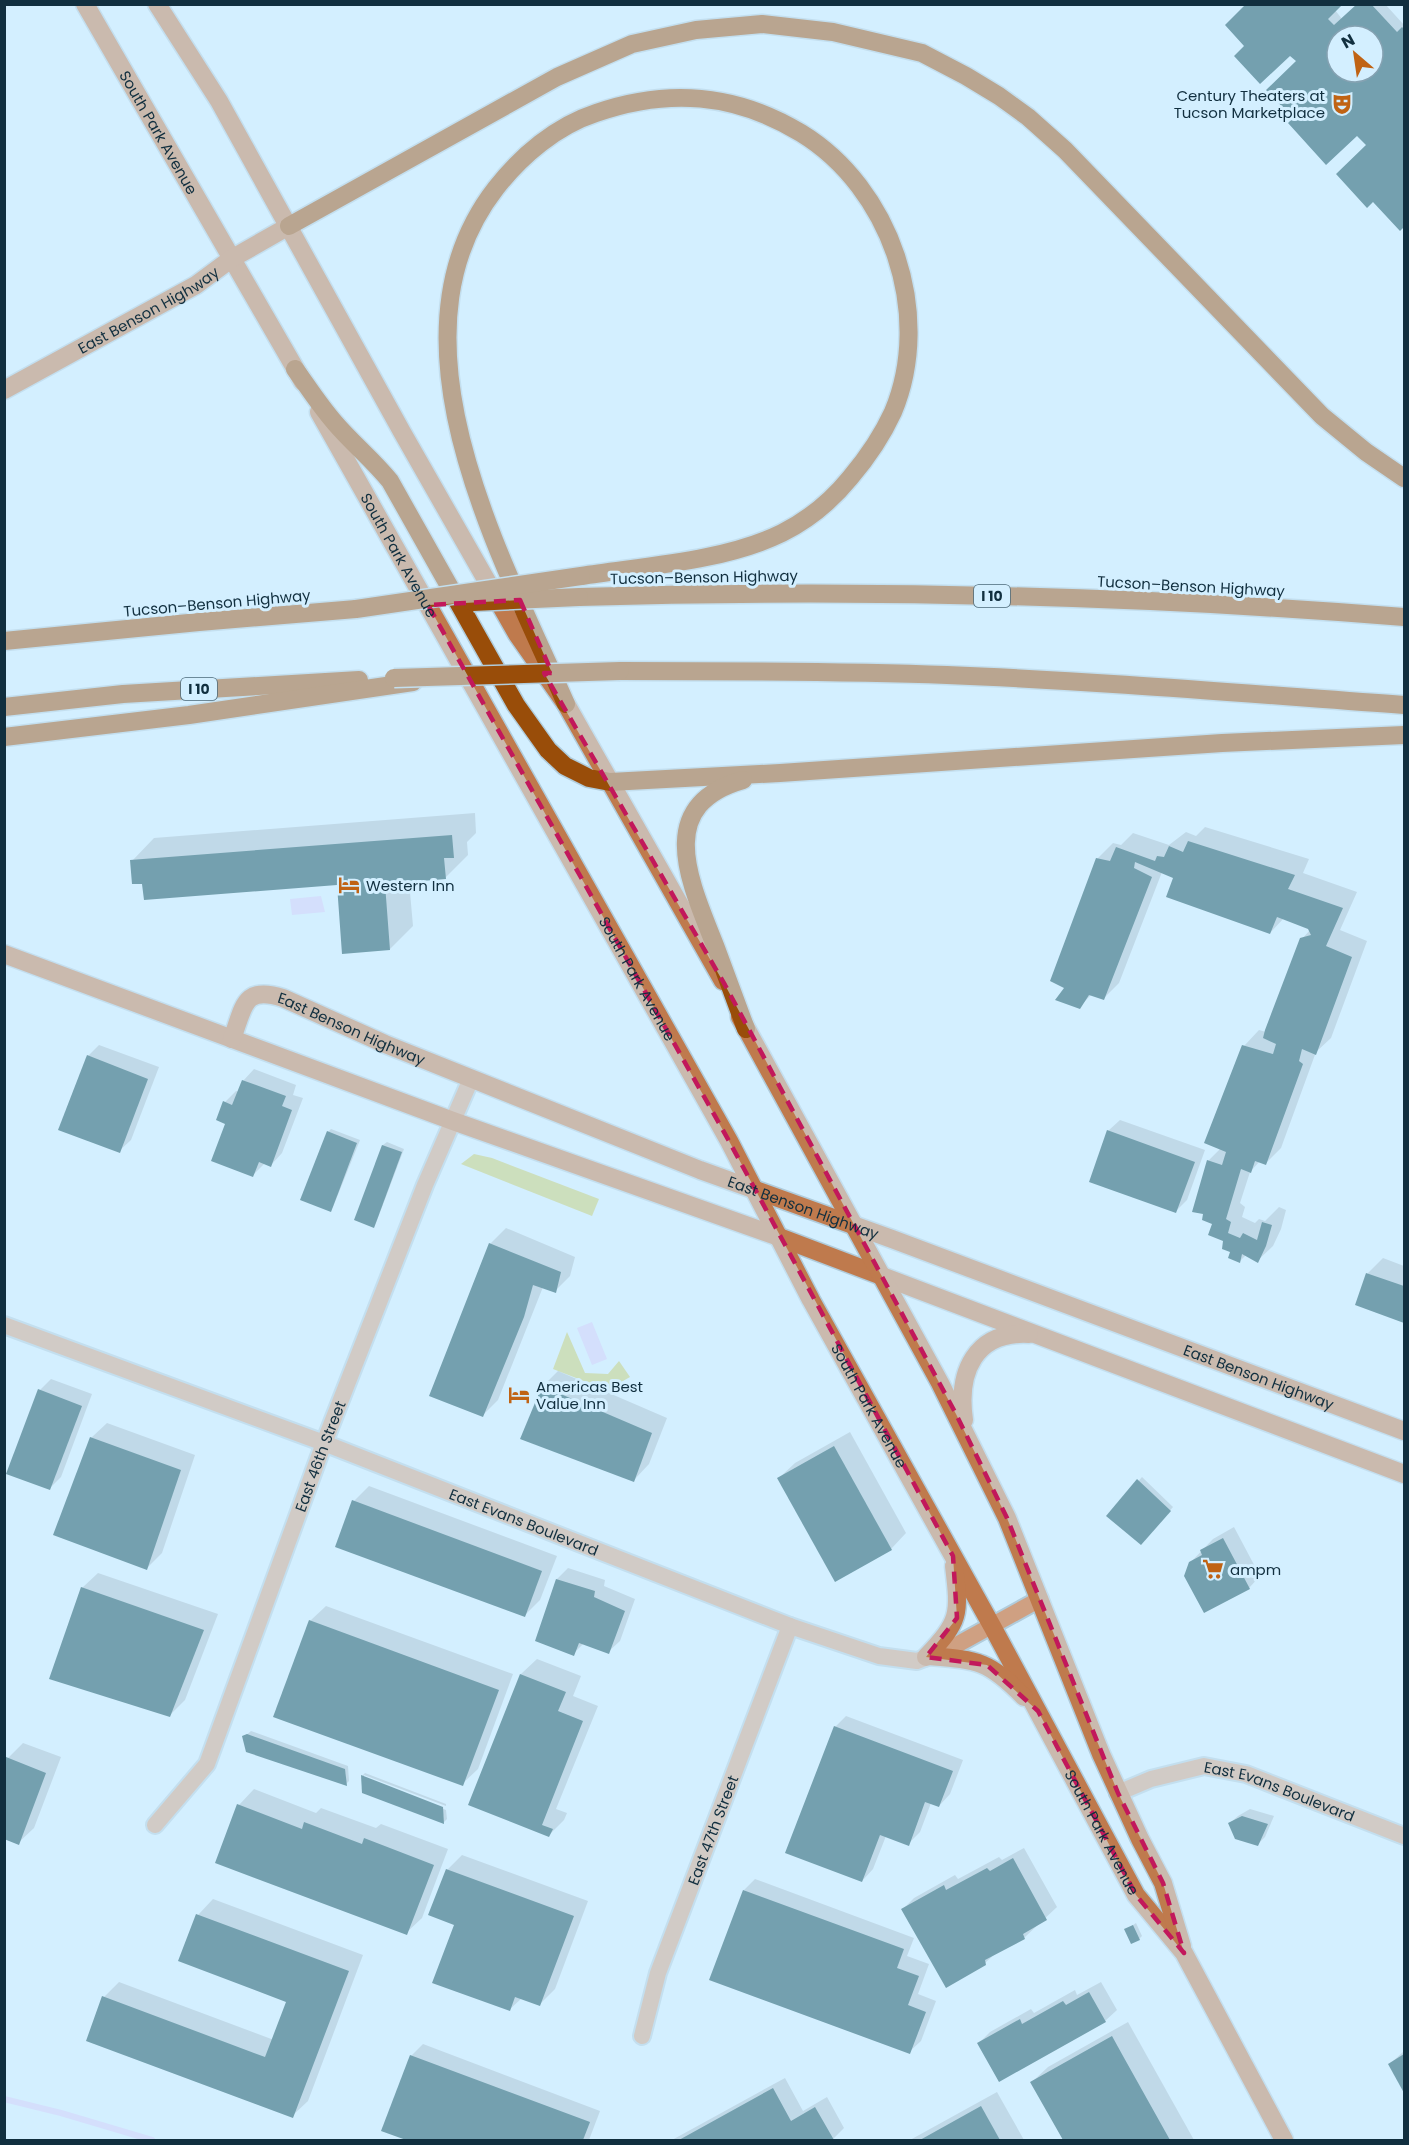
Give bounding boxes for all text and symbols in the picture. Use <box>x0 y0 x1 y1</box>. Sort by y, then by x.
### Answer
north arrow <box>1325 24 1385 84</box>
text: N <box>1337 28 1359 54</box>
street label: South Park Avenue <box>115 66 203 198</box>
place label: Century Theaters at Tucson Marketplace <box>1174 85 1325 123</box>
theatre icon: Century Theaters at Tucson Marketplace <box>1330 92 1354 116</box>
street label: East Benson Highway <box>74 261 223 358</box>
street label: South Park Avenue <box>356 489 443 621</box>
street label: Tucson–Benson Highway <box>610 565 799 589</box>
street label: Tucson–Benson Highway <box>1097 571 1286 601</box>
street label: Tucson–Benson Highway <box>123 584 312 622</box>
road number: I 10 <box>974 585 1010 607</box>
road number: I 10 <box>181 678 217 700</box>
hotel icon: Western Inn <box>337 873 361 897</box>
place label: Western Inn <box>366 875 455 896</box>
street label: South Park Avenue <box>594 913 681 1045</box>
street label: East Benson Highway <box>275 987 429 1070</box>
street label: East Benson Highway <box>725 1170 882 1244</box>
street label: South Park Avenue <box>827 1339 913 1472</box>
street label: East Benson Highway <box>1181 1339 1338 1415</box>
place label: Americas Best Value Inn <box>536 1376 643 1414</box>
hotel icon: Americas Best Value Inn <box>507 1383 531 1407</box>
street label: East 46th Street <box>289 1397 350 1515</box>
street label: East Evans Boulevard <box>446 1483 602 1560</box>
supermarket icon: ampm <box>1201 1557 1225 1581</box>
place label: ampm <box>1230 1559 1281 1580</box>
street label: East Evans Boulevard <box>1202 1756 1358 1826</box>
street label: South Park Avenue <box>1060 1766 1145 1899</box>
street label: East 47th Street <box>682 1772 743 1888</box>

